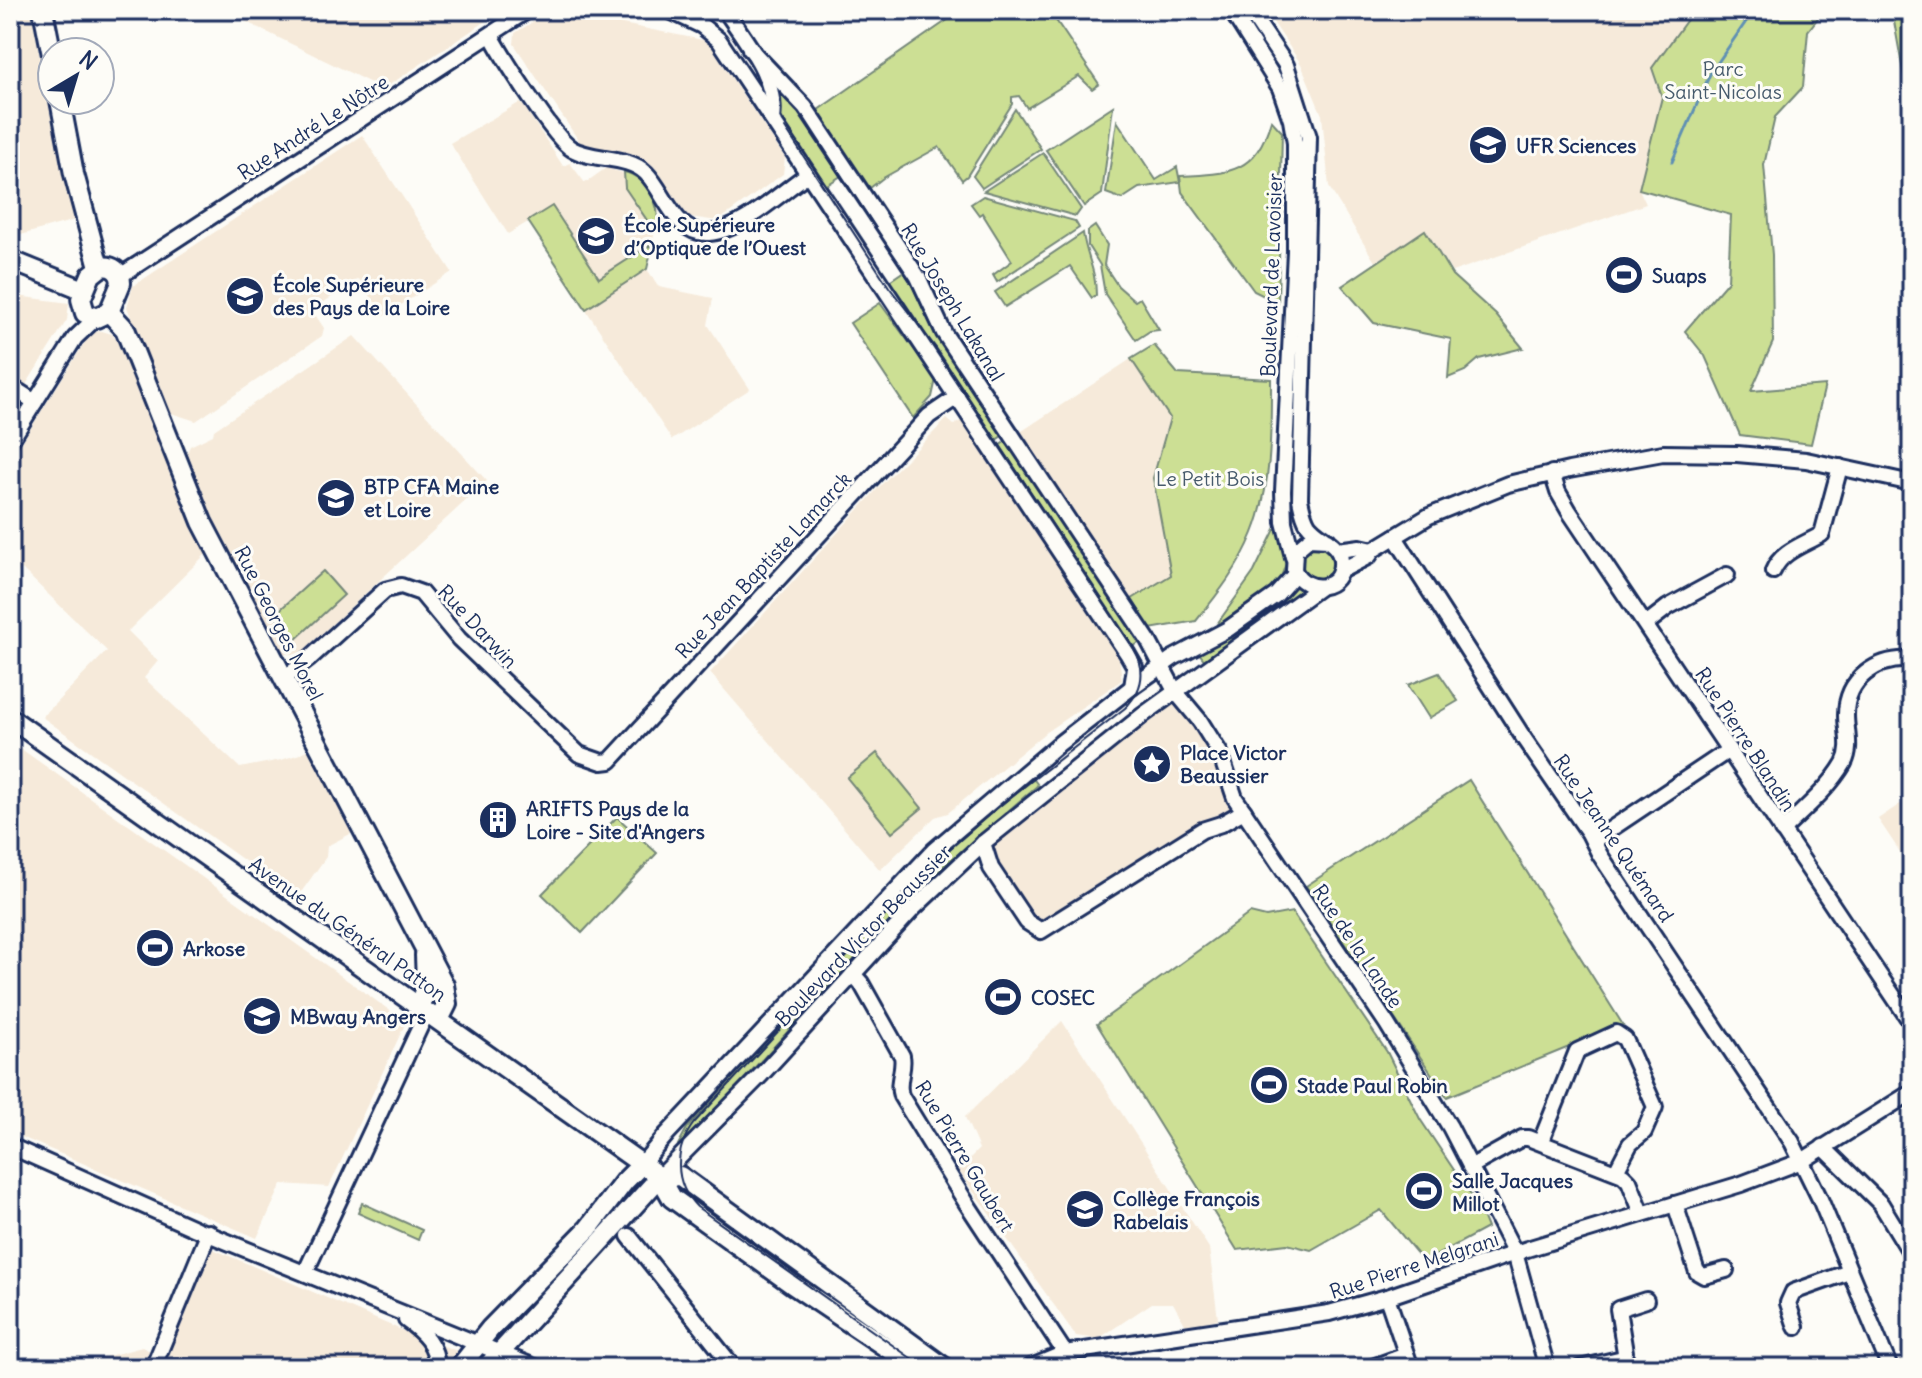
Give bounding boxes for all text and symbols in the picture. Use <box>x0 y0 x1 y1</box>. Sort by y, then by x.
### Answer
north arrow <box>36 36 116 116</box>
text: N <box>74 45 103 76</box>
park label: Parc Saint-Nicolas <box>1664 56 1782 104</box>
street label: Rue André Le Nôtre <box>233 69 393 185</box>
school or university icon: UFR Sciences <box>1467 124 1509 166</box>
place label: UFR Sciences <box>1516 133 1636 158</box>
street label: Boulevard de Lavoisier <box>1255 173 1287 377</box>
place label: École Supérieure d’Optique de l’Ouest <box>624 212 806 260</box>
school or university icon: École Supérieure d’Optique de l’Ouest <box>575 215 617 257</box>
street label: Rue Joseph Lakanal <box>896 219 1010 385</box>
sports icon: Suaps <box>1603 254 1645 296</box>
place label: Suaps <box>1652 263 1707 288</box>
place label: École Supérieure des Pays de la Loire <box>273 272 450 320</box>
school or university icon: École Supérieure des Pays de la Loire <box>224 275 266 317</box>
street label: Rue Jean Baptiste Lamarck <box>670 466 856 664</box>
park label: Le Petit Bois <box>1156 466 1264 491</box>
place label: BTP CFA Maine et Loire <box>364 474 499 522</box>
school or university icon: BTP CFA Maine et Loire <box>315 477 357 519</box>
street label: Rue Georges Morel <box>229 542 329 704</box>
street label: Rue Darwin <box>433 579 523 673</box>
street label: Rue Pierre Blandin <box>1690 662 1802 816</box>
place label: Place Victor Beaussier <box>1180 740 1287 788</box>
place icon: Place Victor Beaussier <box>1131 743 1173 785</box>
street label: Rue Jeanne Quémard <box>1549 749 1680 927</box>
place label: ARIFTS Pays de la Loire - Site d'Angers <box>526 796 705 844</box>
building icon: ARIFTS Pays de la Loire - Site d'Angers <box>477 799 519 841</box>
street label: Boulevard Victor Beaussier <box>769 839 957 1031</box>
street label: Avenue du Général Patton <box>244 851 452 1007</box>
street label: Rue de la Lande <box>1307 879 1409 1013</box>
sports icon: Arkose <box>134 927 176 969</box>
place label: Arkose <box>183 936 245 961</box>
sports icon: COSEC <box>982 976 1024 1018</box>
place label: COSEC <box>1031 985 1095 1010</box>
school or university icon: MBway Angers <box>241 995 283 1037</box>
place label: MBway Angers <box>290 1004 426 1029</box>
sports icon: Stade Paul Robin <box>1248 1064 1290 1106</box>
place label: Stade Paul Robin <box>1297 1073 1448 1098</box>
street label: Rue Pierre Gaubert <box>910 1076 1020 1237</box>
place label: Salle Jacques Millot <box>1452 1168 1573 1216</box>
sports icon: Salle Jacques Millot <box>1403 1170 1445 1212</box>
place label: Collège François Rabelais <box>1113 1186 1260 1234</box>
school or university icon: Collège François Rabelais <box>1064 1188 1106 1230</box>
street label: Rue Pierre Melgrani <box>1326 1226 1502 1304</box>

